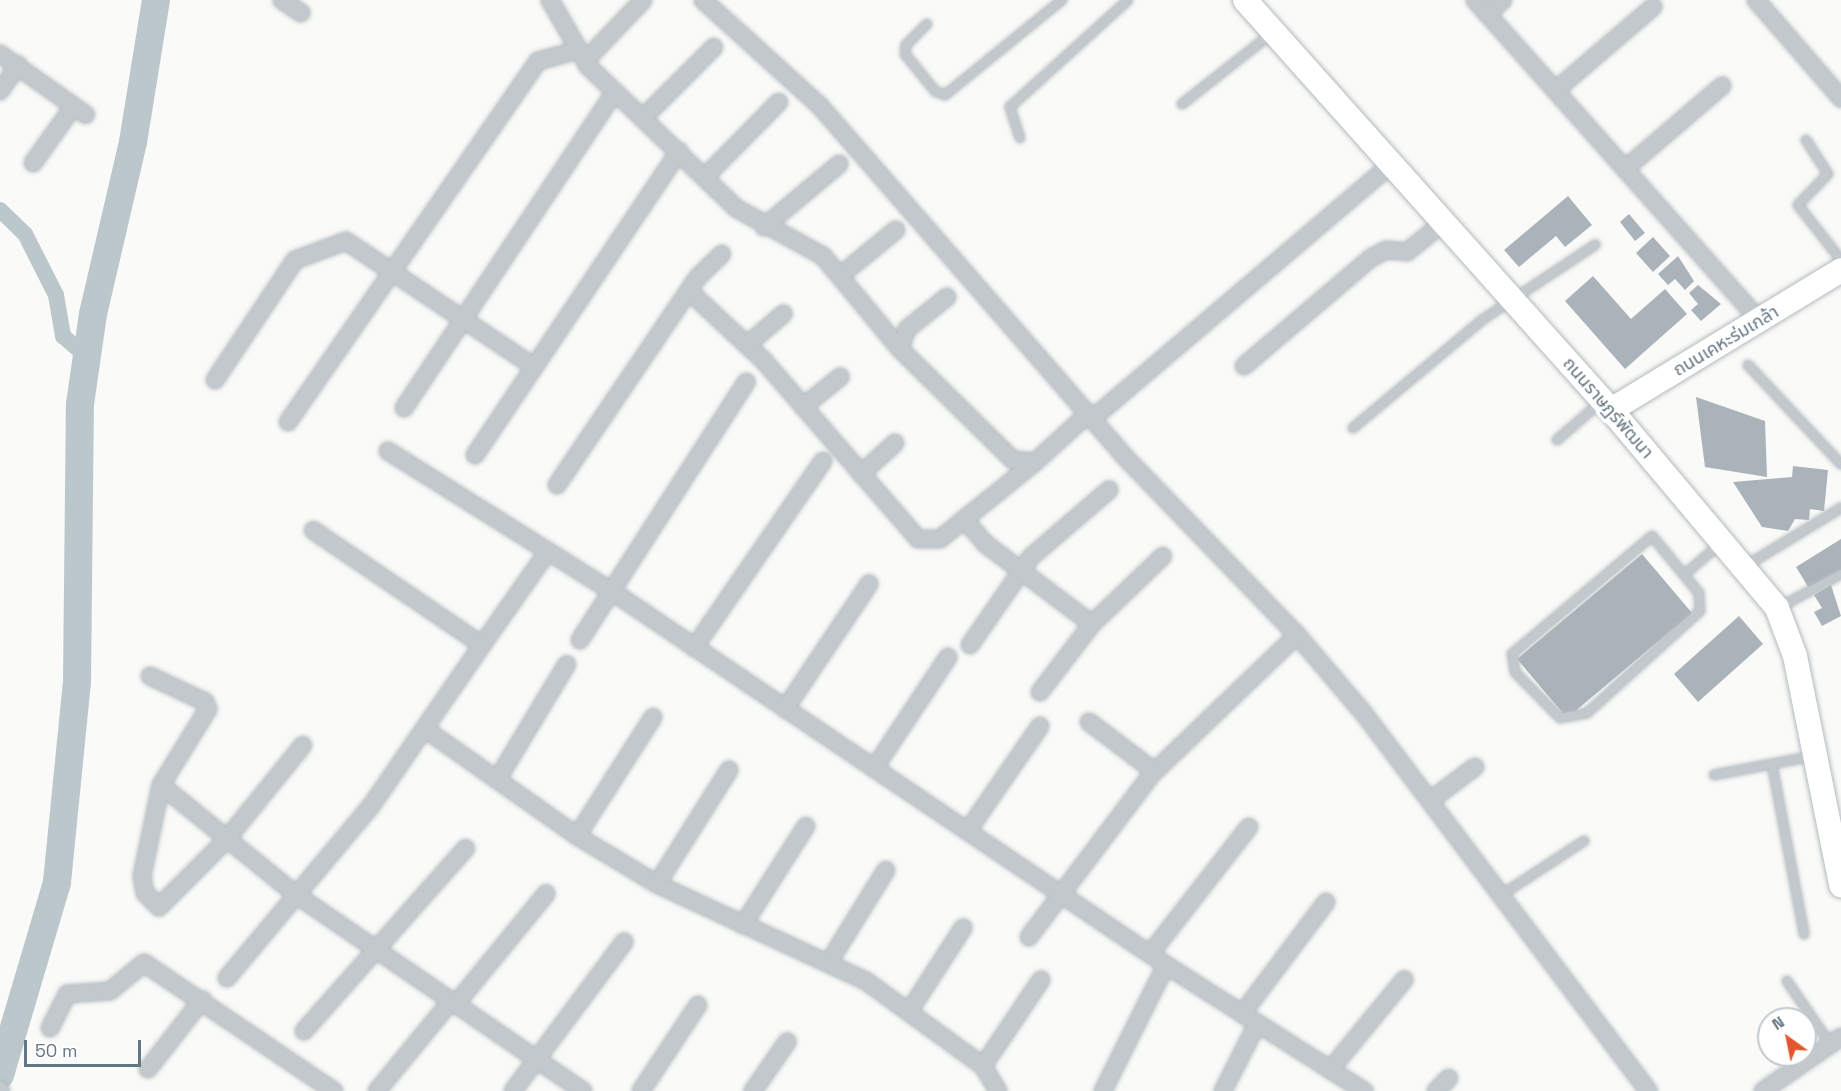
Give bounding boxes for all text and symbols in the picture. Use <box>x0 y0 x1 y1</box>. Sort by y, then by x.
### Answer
street label: ถนนเคหะร่มเกล้า <box>1669 301 1783 381</box>
street label: ถนนราษฏร์พัฒนา <box>1558 353 1658 463</box>
north arrow <box>1757 1007 1817 1067</box>
text: N <box>1768 1011 1788 1035</box>
scale bar <box>27 1028 144 1066</box>
text: 50 m <box>35 1039 77 1062</box>

